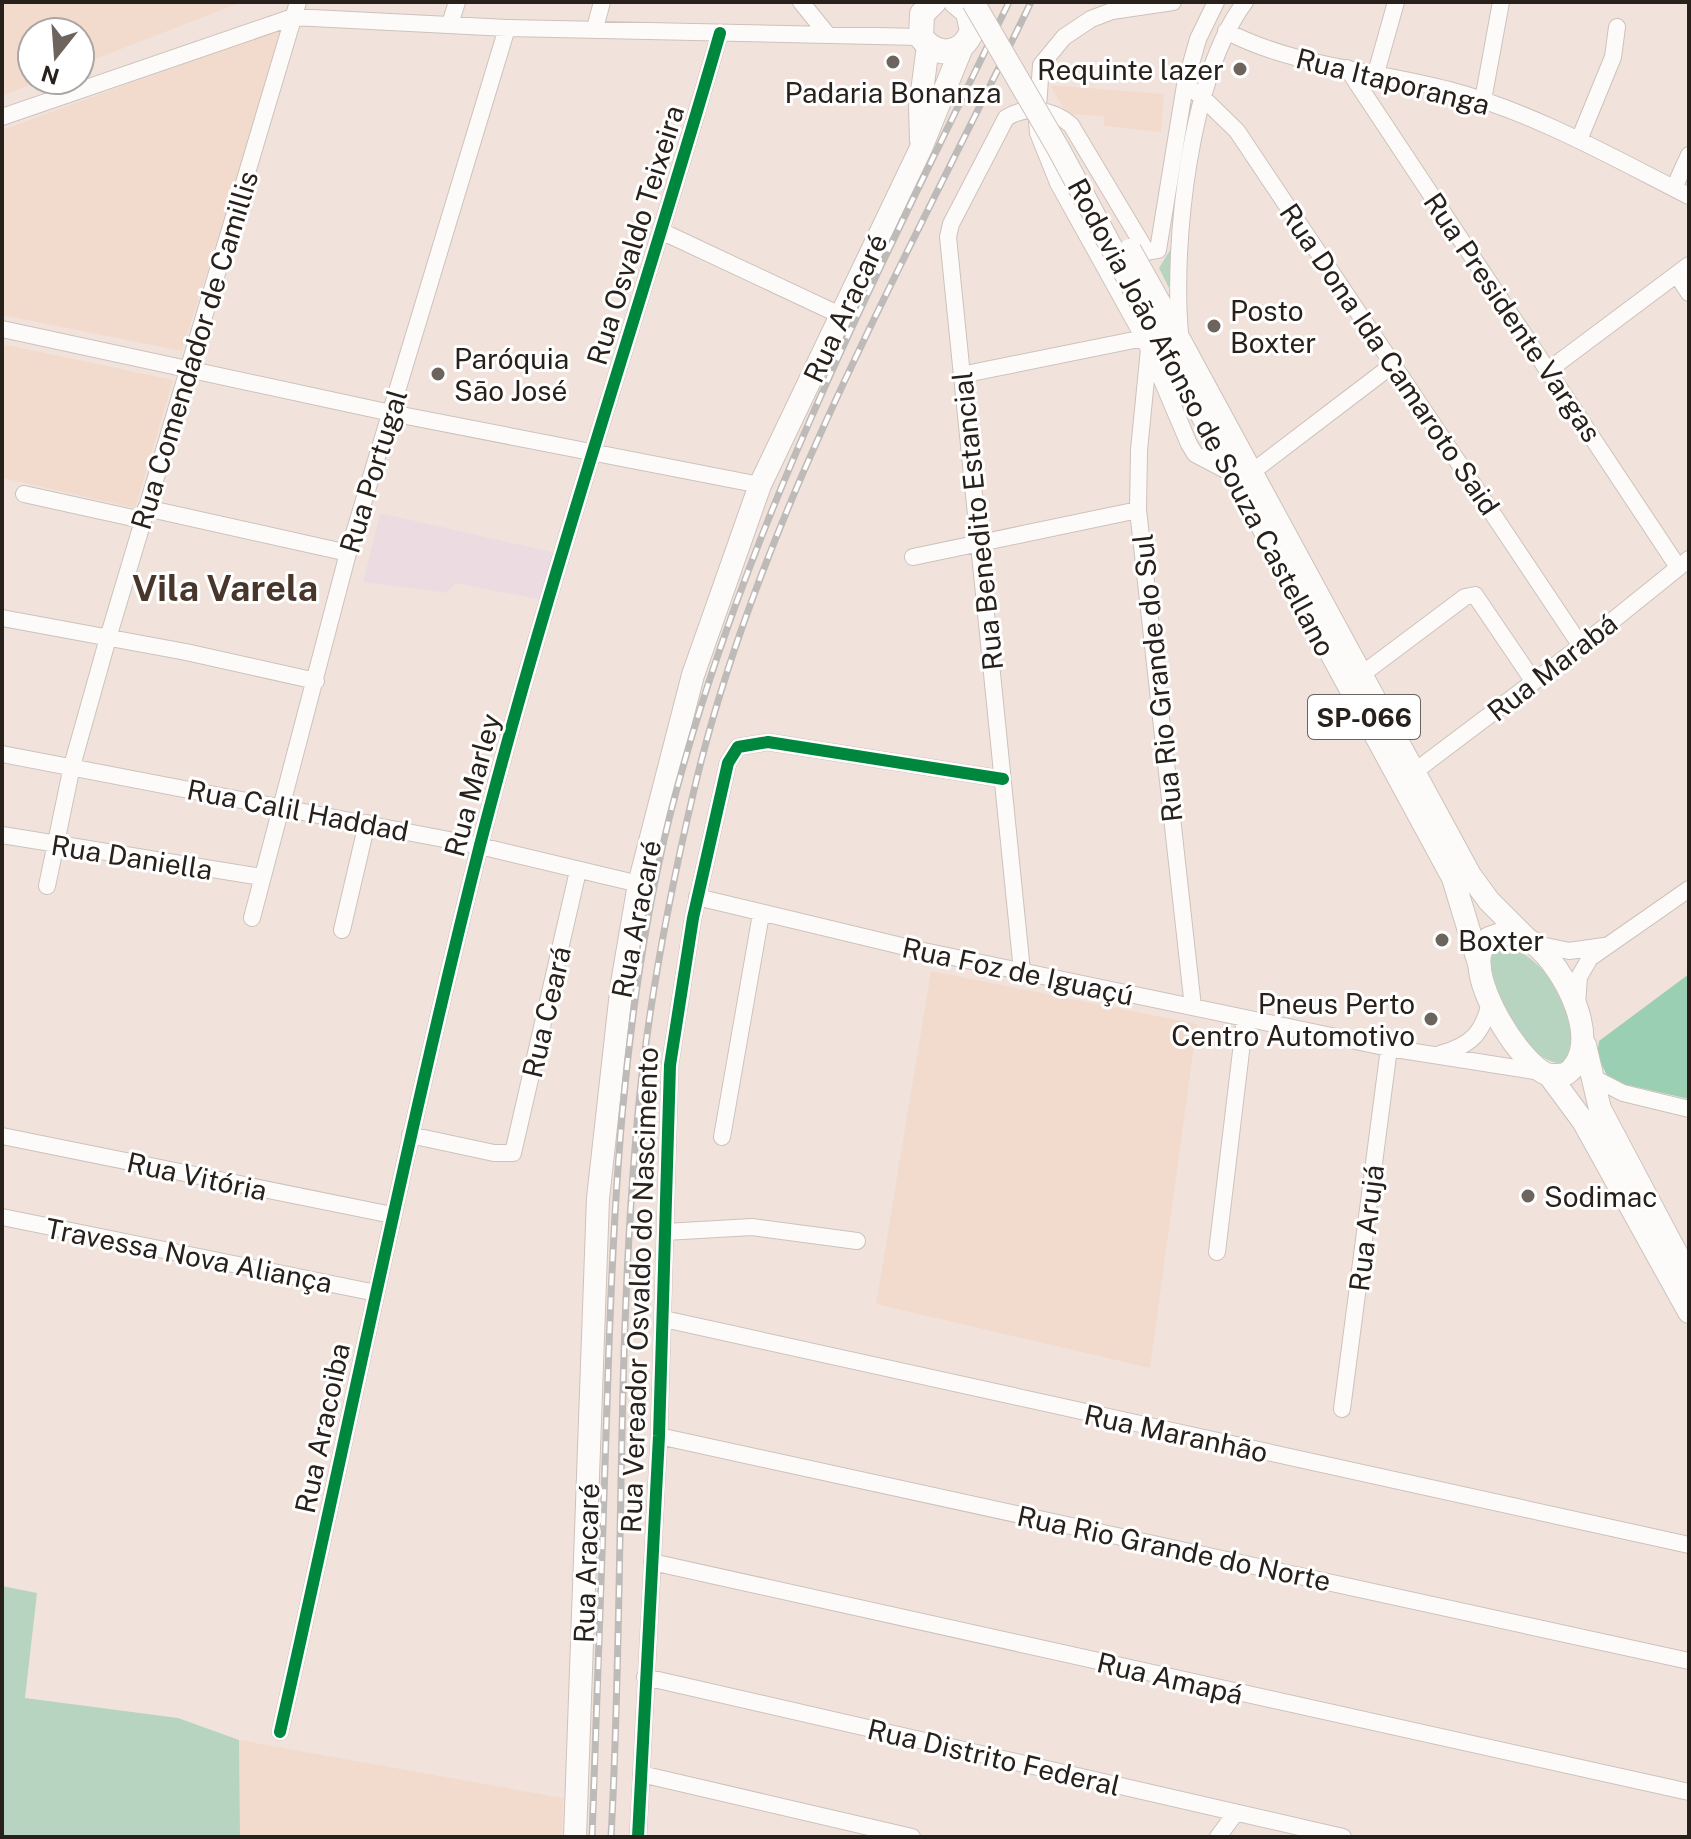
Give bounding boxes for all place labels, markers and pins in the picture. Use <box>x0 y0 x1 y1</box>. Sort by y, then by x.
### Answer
marker: Padaria Bonanza <box>884 53 902 71</box>
place label: Requinte lazer <box>1037 53 1224 86</box>
marker: Requinte lazer <box>1231 60 1249 78</box>
place label: Padaria Bonanza <box>785 76 1001 109</box>
place label: Posto Boxter <box>1230 294 1316 359</box>
marker: Posto Boxter <box>1205 317 1223 335</box>
place label: Paróquia São José <box>454 342 569 407</box>
marker: Paróquia São José <box>429 365 447 383</box>
place label: Boxter <box>1458 924 1544 957</box>
marker: Boxter <box>1433 931 1451 949</box>
place label: Pneus Perto Centro Automotivo <box>1171 987 1415 1052</box>
marker: Pneus Perto Centro Automotivo <box>1422 1010 1440 1028</box>
place label: Sodimac <box>1544 1180 1657 1213</box>
marker: Sodimac <box>1519 1187 1537 1205</box>

